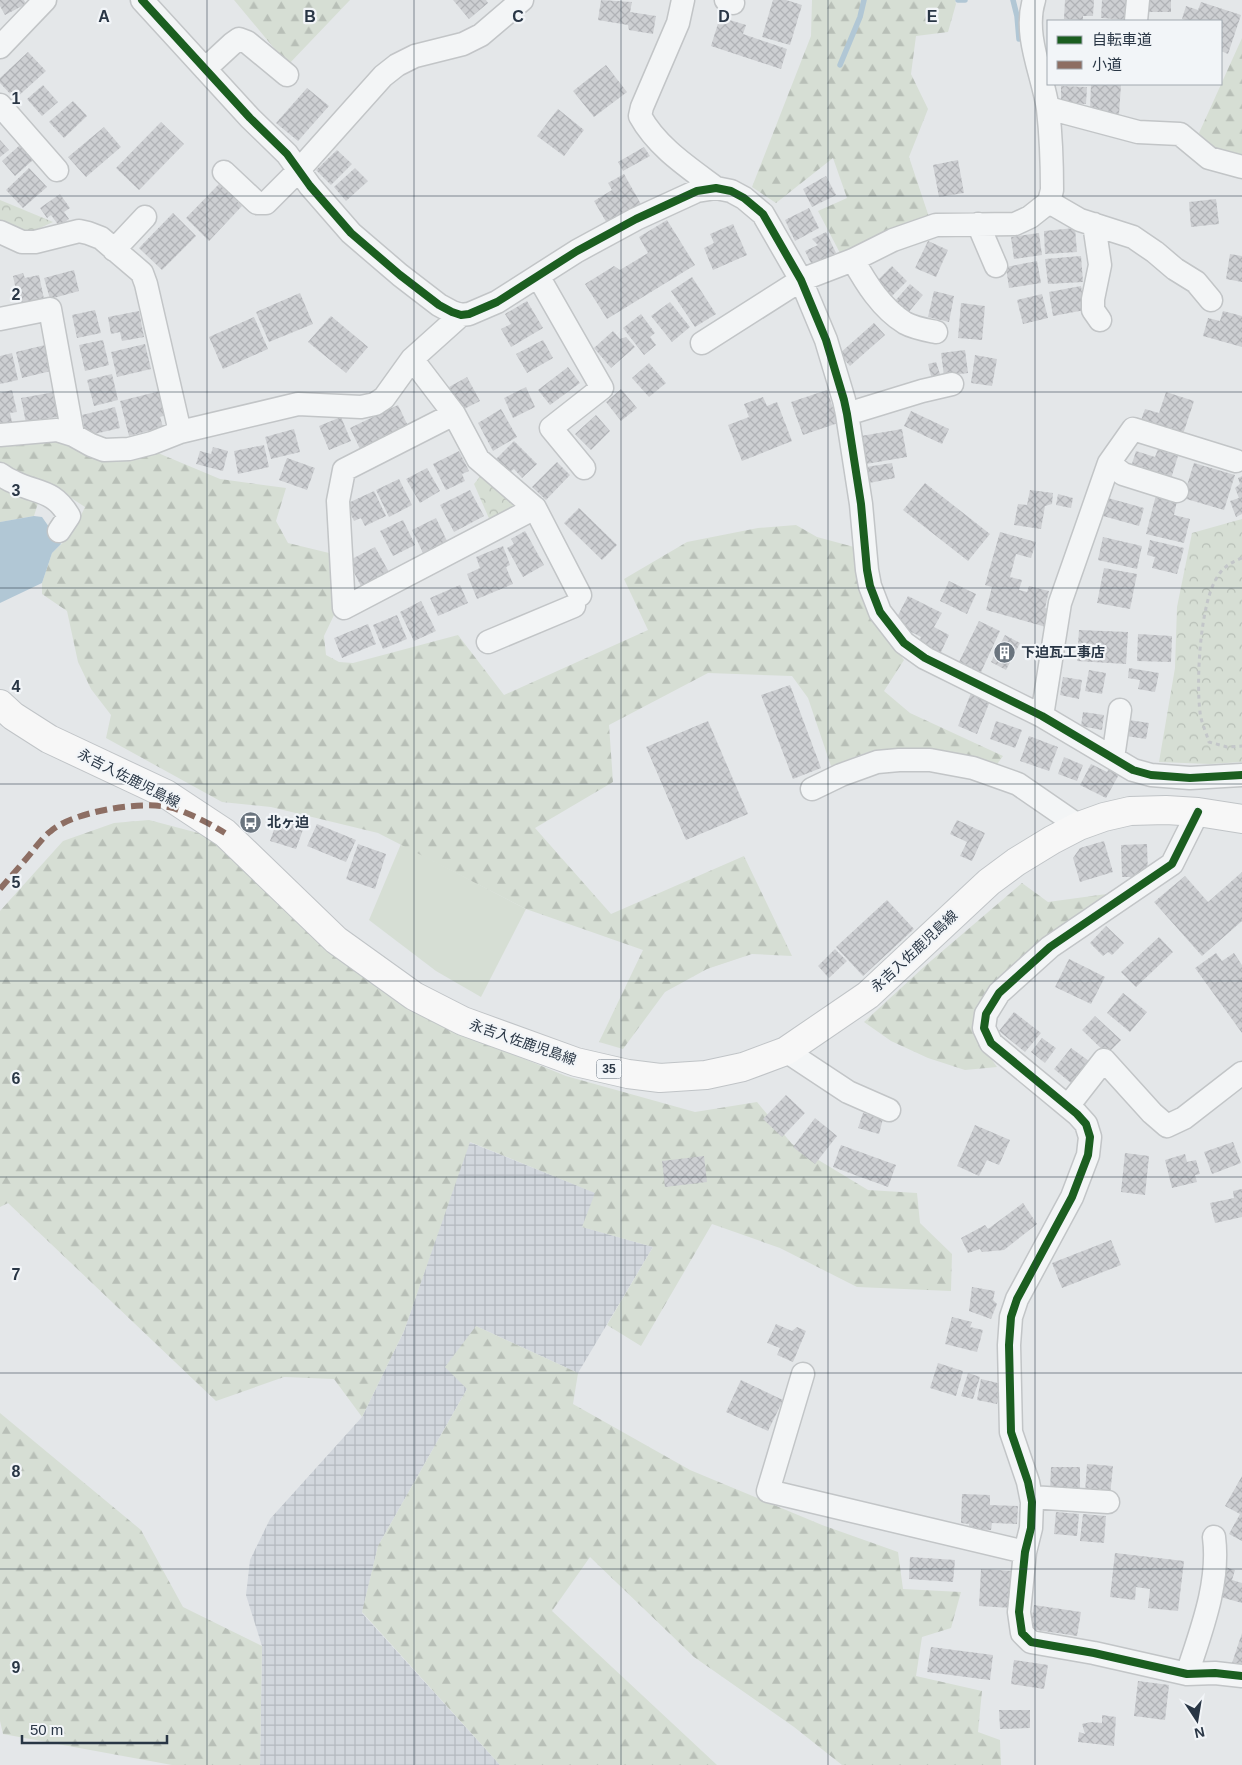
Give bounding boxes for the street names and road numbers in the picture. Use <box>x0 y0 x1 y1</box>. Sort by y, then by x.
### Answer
street label: 永吉入佐鹿児島線 <box>75 745 183 811</box>
street label: 永吉入佐鹿児島線 <box>868 907 960 995</box>
street label: 永吉入佐鹿児島線 <box>467 1016 579 1068</box>
road number: 35 <box>596 1060 622 1078</box>

